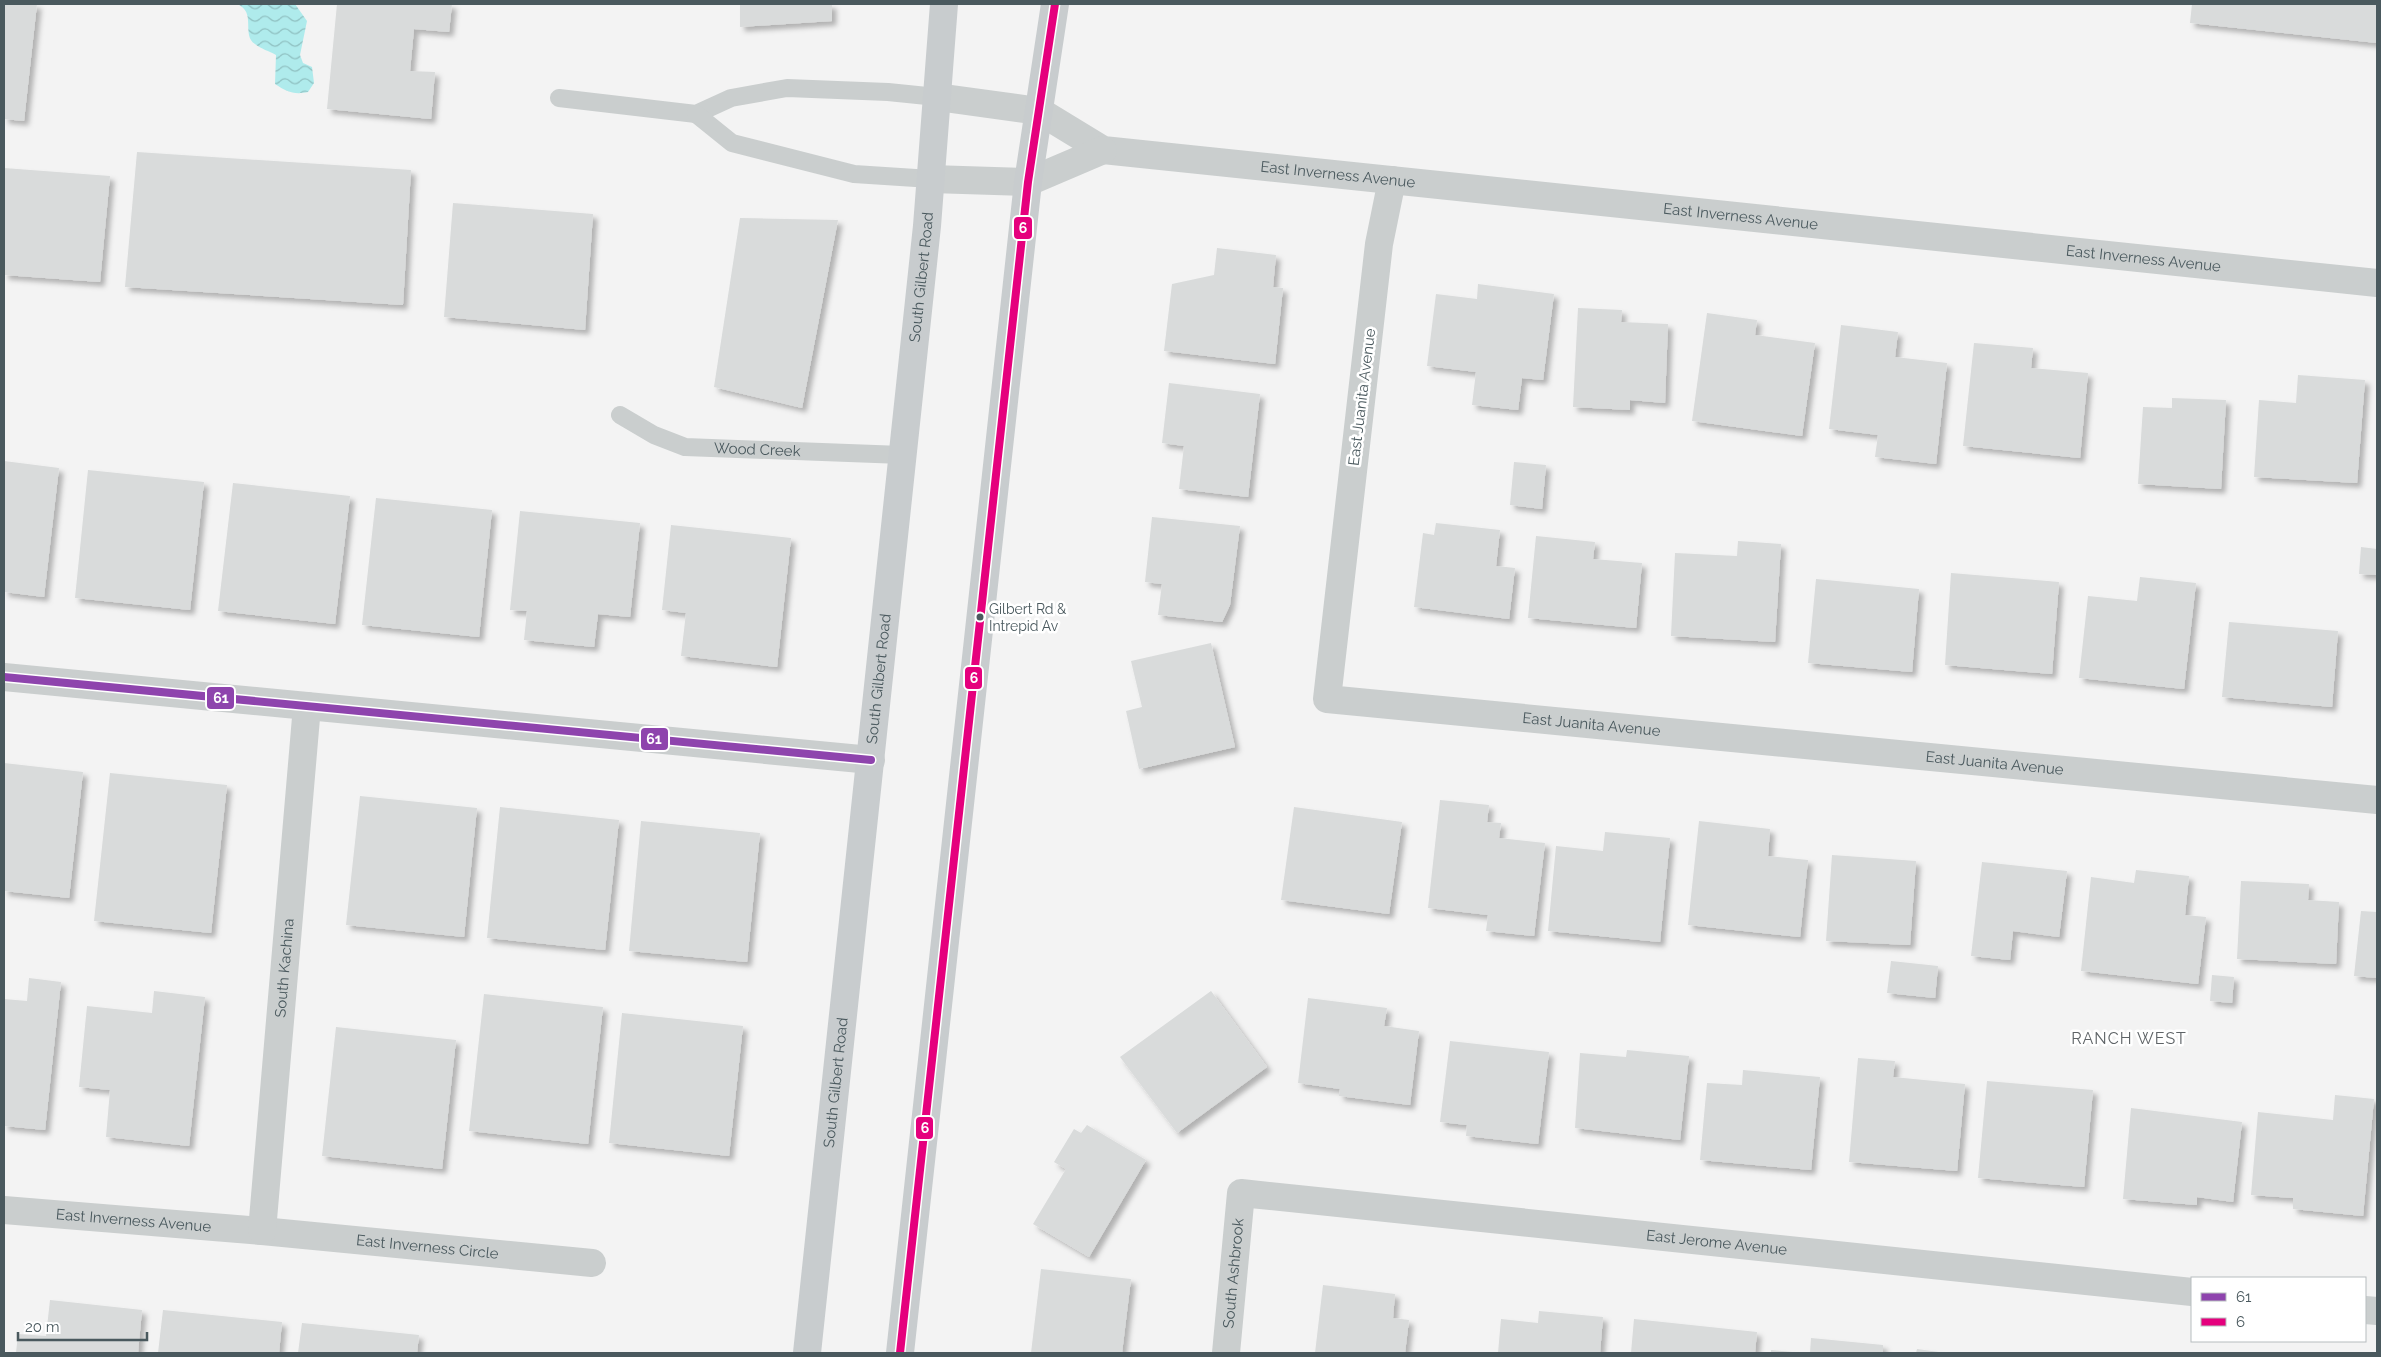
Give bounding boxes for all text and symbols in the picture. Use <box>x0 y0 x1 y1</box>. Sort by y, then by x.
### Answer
street label: East Inverness Avenue <box>1259 157 1416 192</box>
street label: East Inverness Avenue <box>1662 200 1819 234</box>
street label: South Gilbert Road <box>906 211 937 343</box>
line badge: 6 <box>1013 216 1033 240</box>
text: 6 <box>1019 220 1027 236</box>
street label: East Inverness Avenue <box>2065 242 2222 276</box>
street label: East Juanita Avenue <box>1345 327 1379 467</box>
street label: Wood Creek <box>714 439 801 460</box>
place label: Gilbert Rd & Intrepid Av <box>989 601 1067 634</box>
marker: Gilbert Rd & Intrepid Av <box>975 612 985 622</box>
street label: South Gilbert Road <box>863 613 895 745</box>
line badge: 6 <box>964 666 983 690</box>
text: 6 <box>970 670 978 686</box>
line badge: 61 <box>206 686 235 710</box>
text: 61 <box>213 690 229 706</box>
street label: East Juanita Avenue <box>1522 709 1662 740</box>
line badge: 61 <box>640 727 669 751</box>
text: 61 <box>646 731 662 747</box>
street label: East Juanita Avenue <box>1925 748 2065 779</box>
street label: South Kachina <box>271 918 298 1018</box>
street label: South Gilbert Road <box>820 1016 852 1149</box>
district label: RANCH WEST <box>2071 1029 2187 1048</box>
line badge: 6 <box>915 1116 934 1140</box>
text: 6 <box>921 1120 929 1136</box>
street label: East Inverness Avenue <box>55 1205 212 1236</box>
street label: South Ashbrook <box>1219 1218 1248 1329</box>
street label: East Jerome Avenue <box>1645 1226 1788 1259</box>
street label: East Inverness Circle <box>355 1231 500 1263</box>
legend <box>2191 1277 2366 1342</box>
text: 61 <box>2236 1288 2252 1306</box>
scale bar <box>18 1310 146 1342</box>
text: 6 <box>2236 1313 2245 1331</box>
text: 20 m <box>25 1318 60 1336</box>

